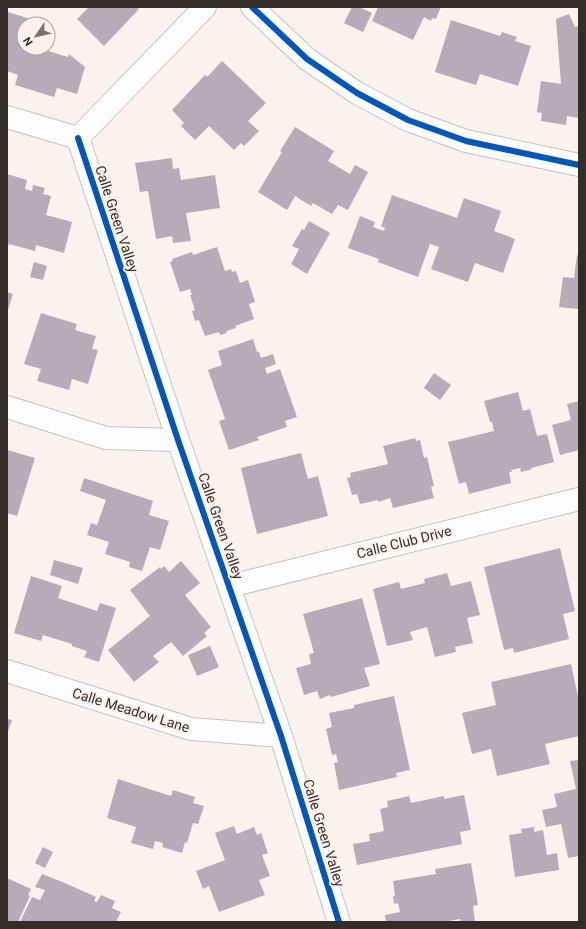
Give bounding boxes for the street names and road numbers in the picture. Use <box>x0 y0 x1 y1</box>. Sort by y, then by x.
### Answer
street label: Calle Green Valley <box>92 163 142 275</box>
street label: Calle Green Valley <box>195 471 247 582</box>
street label: Calle Club Drive <box>355 522 453 562</box>
street label: Calle Meadow Lane <box>70 685 192 735</box>
street label: Calle Green Valley <box>300 777 348 889</box>

